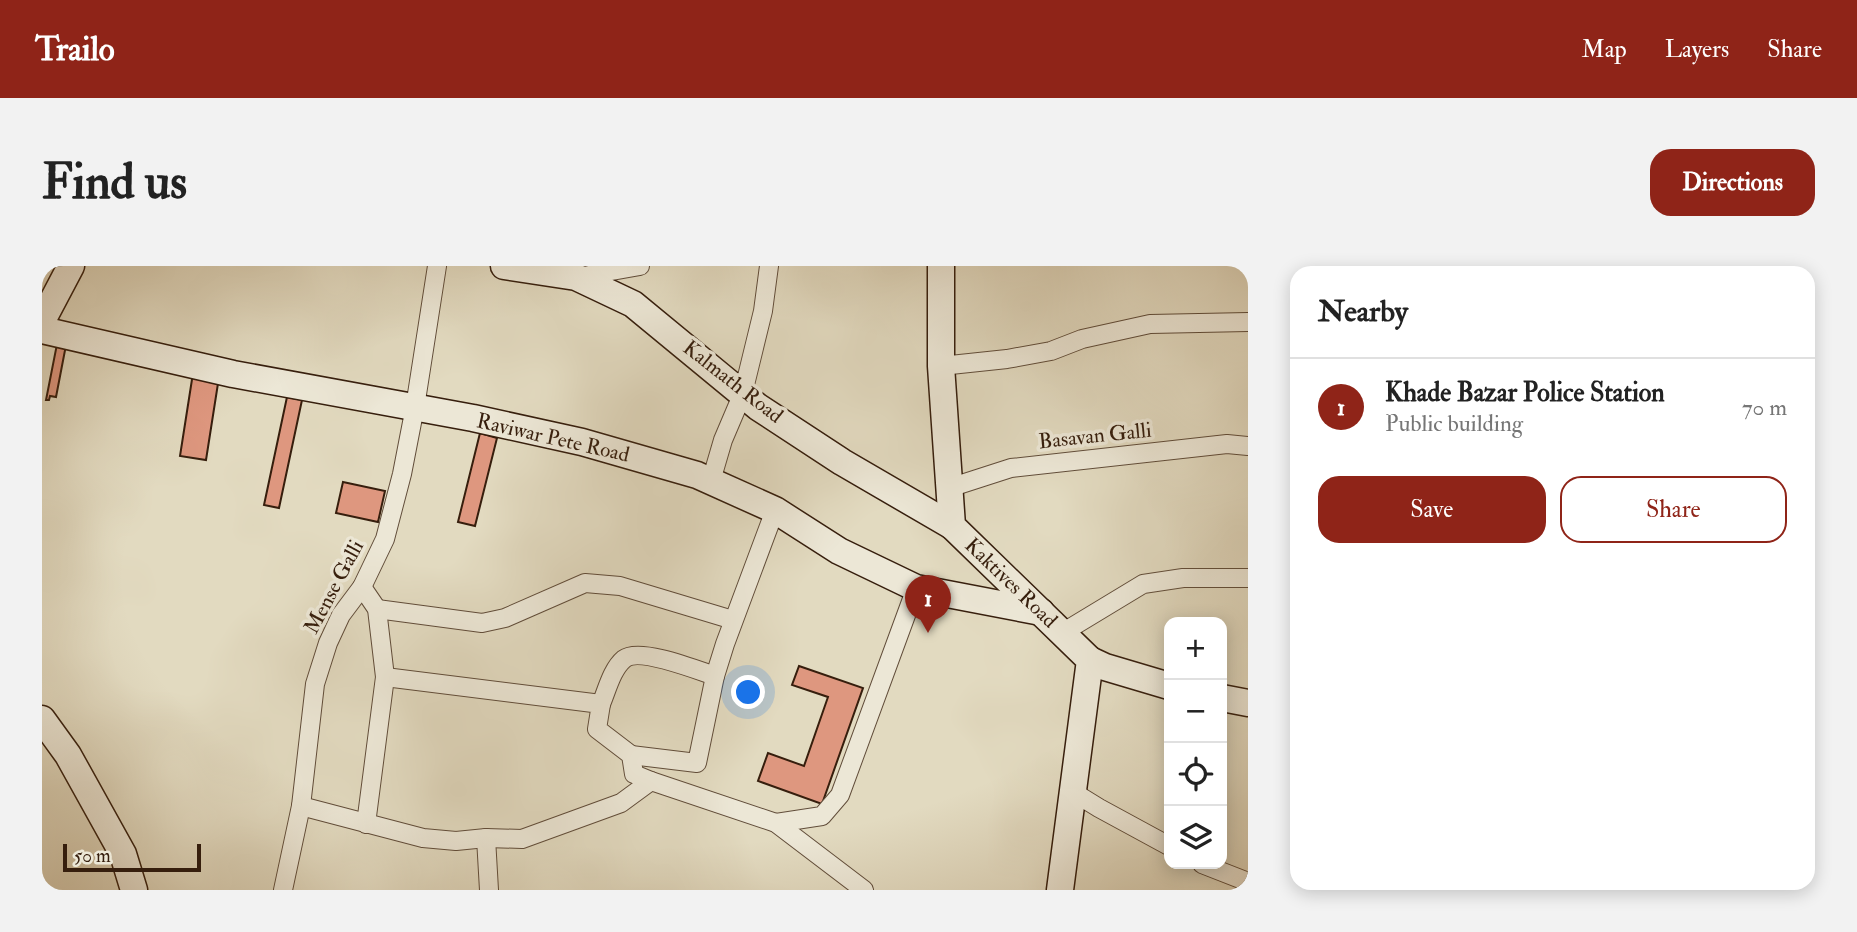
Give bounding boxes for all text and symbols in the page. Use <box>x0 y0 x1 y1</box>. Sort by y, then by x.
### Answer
text: Trailo <box>35 29 115 70</box>
text: Map <box>1582 34 1627 65</box>
text: Layers <box>1665 34 1729 65</box>
text: Share <box>1767 34 1822 65</box>
button: Directions <box>1650 149 1815 216</box>
text: Find us <box>42 152 187 213</box>
text: Nearby <box>1318 293 1408 330</box>
street label: Kalmath Road <box>678 334 789 430</box>
text: Khade Bazar Police Station <box>1385 377 1665 409</box>
text: 1 <box>1337 393 1345 422</box>
text: 70 m <box>1742 393 1787 422</box>
street label: Raviwar Pete Road <box>474 407 633 469</box>
text: Public building <box>1385 409 1523 438</box>
street label: Basavan Galli <box>1037 417 1153 455</box>
button: Save <box>1318 476 1546 543</box>
button: Share <box>1560 476 1787 543</box>
street label: Kaktives Road <box>959 532 1064 634</box>
street label: Mense Galli <box>298 535 370 639</box>
pin: 1 <box>905 575 951 633</box>
map controls <box>1164 617 1227 869</box>
button: + <box>1164 617 1227 680</box>
your location <box>731 675 765 709</box>
button: − <box>1164 680 1227 743</box>
button: locate <box>1164 743 1227 806</box>
button: layers <box>1164 806 1227 869</box>
scale bar <box>63 841 201 873</box>
text: 50 m <box>74 844 111 868</box>

